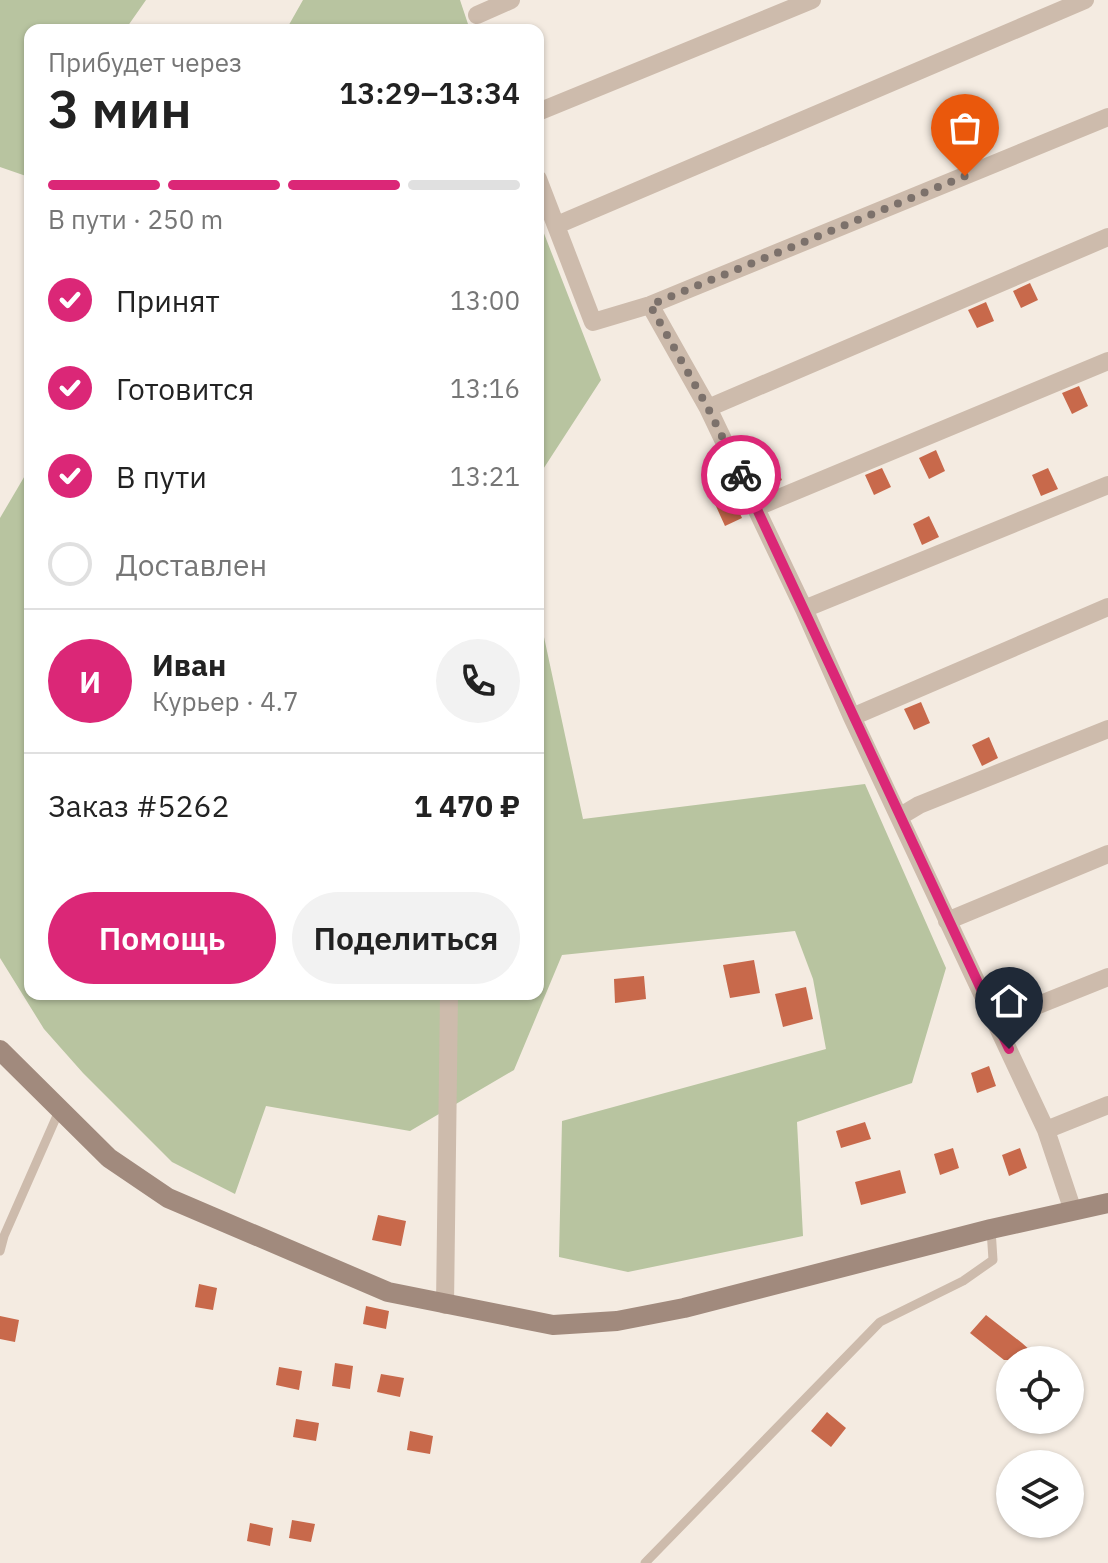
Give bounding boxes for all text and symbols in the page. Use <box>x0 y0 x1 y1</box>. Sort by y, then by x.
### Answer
text: Прибудет через <box>48 45 242 79</box>
text: 13:29–13:34 <box>339 73 520 112</box>
text: 3 мин <box>48 75 192 142</box>
pin <box>931 94 999 176</box>
icon: bag <box>943 106 987 150</box>
text: В пути · 250 m <box>48 202 223 236</box>
icon: check <box>48 278 92 322</box>
text: Принят <box>116 281 220 320</box>
text: 13:00 <box>450 283 520 317</box>
icon: check <box>48 366 92 410</box>
text: Готовится <box>116 369 254 408</box>
text: 13:16 <box>450 371 520 405</box>
courier <box>701 435 781 515</box>
icon: bike <box>719 453 763 497</box>
icon: check <box>48 454 92 498</box>
text: В пути <box>116 457 207 496</box>
text: 13:21 <box>450 459 520 493</box>
text: Доставлен <box>116 545 267 584</box>
button: phone <box>436 639 520 723</box>
text: Иван <box>152 645 226 684</box>
text: И <box>79 662 101 701</box>
text: Курьер · 4.7 <box>152 684 299 718</box>
text: Заказ #5262 <box>48 786 230 825</box>
text: 1 470 ₽ <box>414 786 520 825</box>
button: Помощь <box>48 892 276 984</box>
button: Поделиться <box>292 892 520 984</box>
pin <box>975 967 1043 1049</box>
icon: home <box>987 979 1031 1023</box>
map controls <box>996 1346 1084 1538</box>
button: locate <box>996 1346 1084 1434</box>
button: layers <box>996 1450 1084 1538</box>

